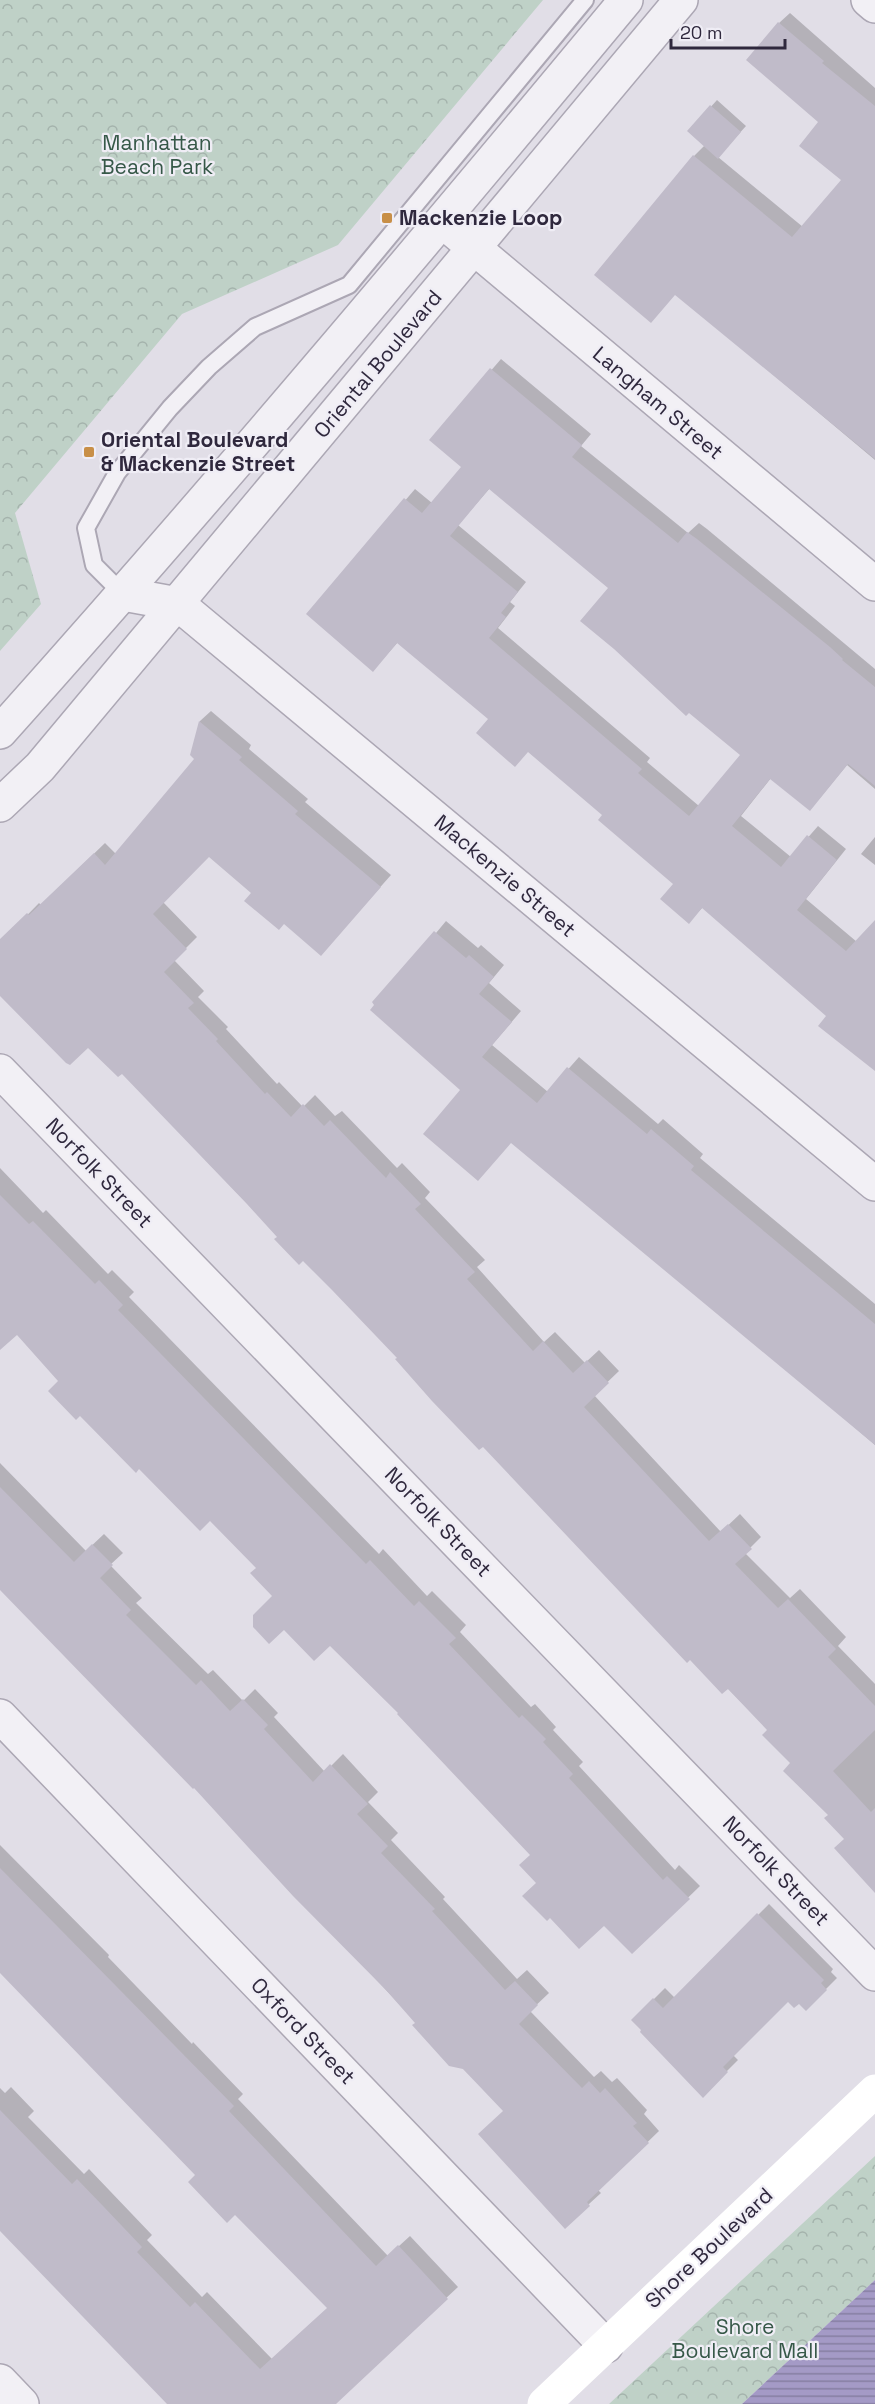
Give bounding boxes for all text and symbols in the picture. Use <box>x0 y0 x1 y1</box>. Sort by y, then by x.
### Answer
scale bar <box>671 12 785 50</box>
text: 20 m <box>680 21 723 44</box>
park label: Manhattan Beach Park <box>101 129 213 180</box>
place label: Mackenzie Loop <box>399 204 562 231</box>
marker: Mackenzie Loop <box>380 211 394 225</box>
street label: Oriental Boulevard <box>308 284 448 443</box>
street label: Langham Street <box>587 340 729 465</box>
place label: Oriental Boulevard & Mackenzie Street <box>101 426 295 477</box>
marker: Oriental Boulevard & Mackenzie Street <box>82 445 96 459</box>
street label: Mackenzie Street <box>429 808 582 943</box>
street label: Norfolk Street <box>40 1112 159 1233</box>
street label: Norfolk Street <box>379 1461 498 1582</box>
street label: Norfolk Street <box>717 1810 836 1931</box>
street label: Oxford Street <box>245 1971 361 2090</box>
street label: Shore Boulevard <box>639 2181 778 2314</box>
park label: Shore Boulevard Mall <box>672 2313 818 2364</box>

